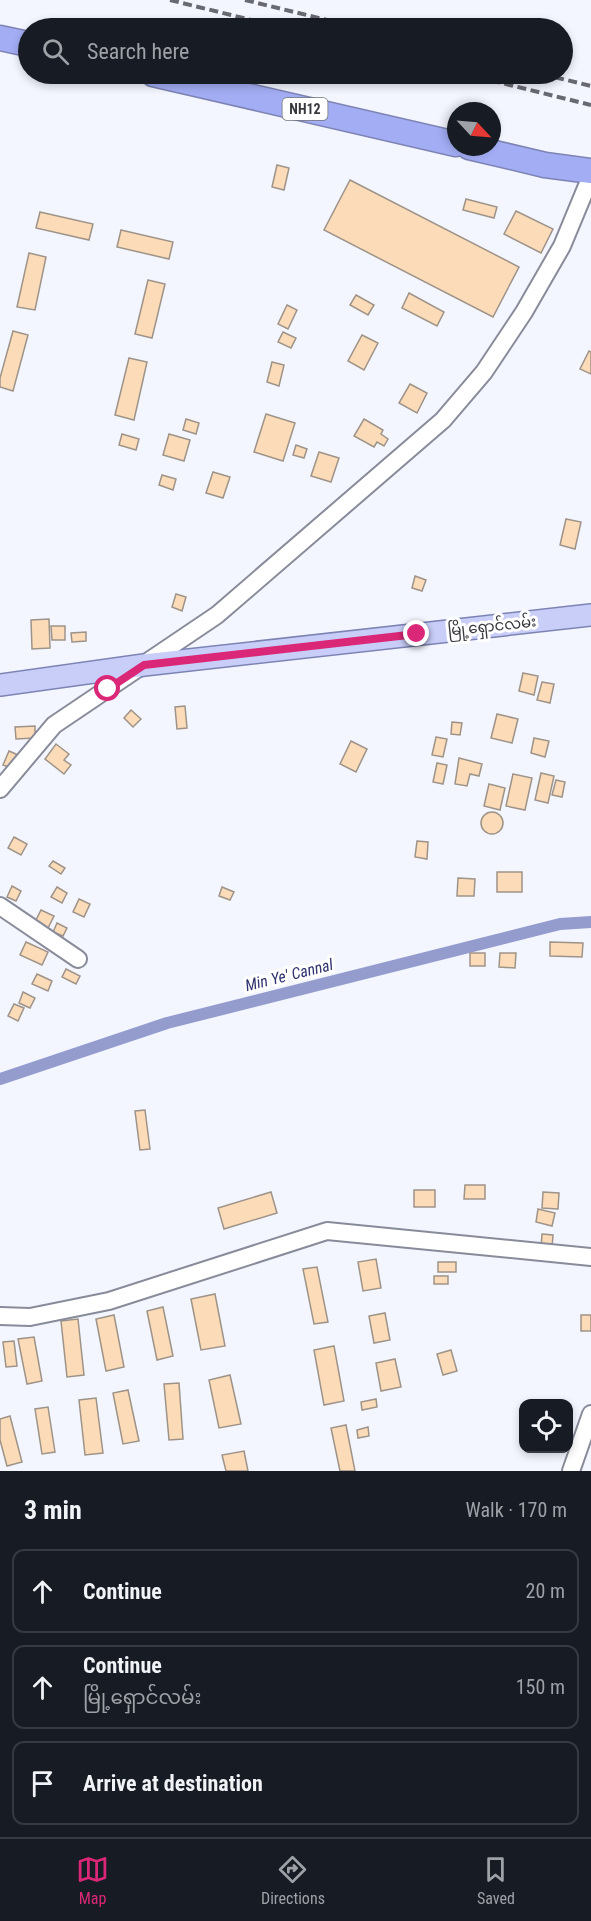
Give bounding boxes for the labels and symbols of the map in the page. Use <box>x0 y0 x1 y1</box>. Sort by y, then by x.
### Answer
road number: NH12 <box>282 98 328 120</box>
north arrow <box>447 102 501 156</box>
street label: မြို့ရှောင်လမ်း <box>447 611 537 643</box>
route end <box>403 620 429 646</box>
route start <box>94 675 120 701</box>
water label: Min Ye' Cannal <box>243 955 335 995</box>

